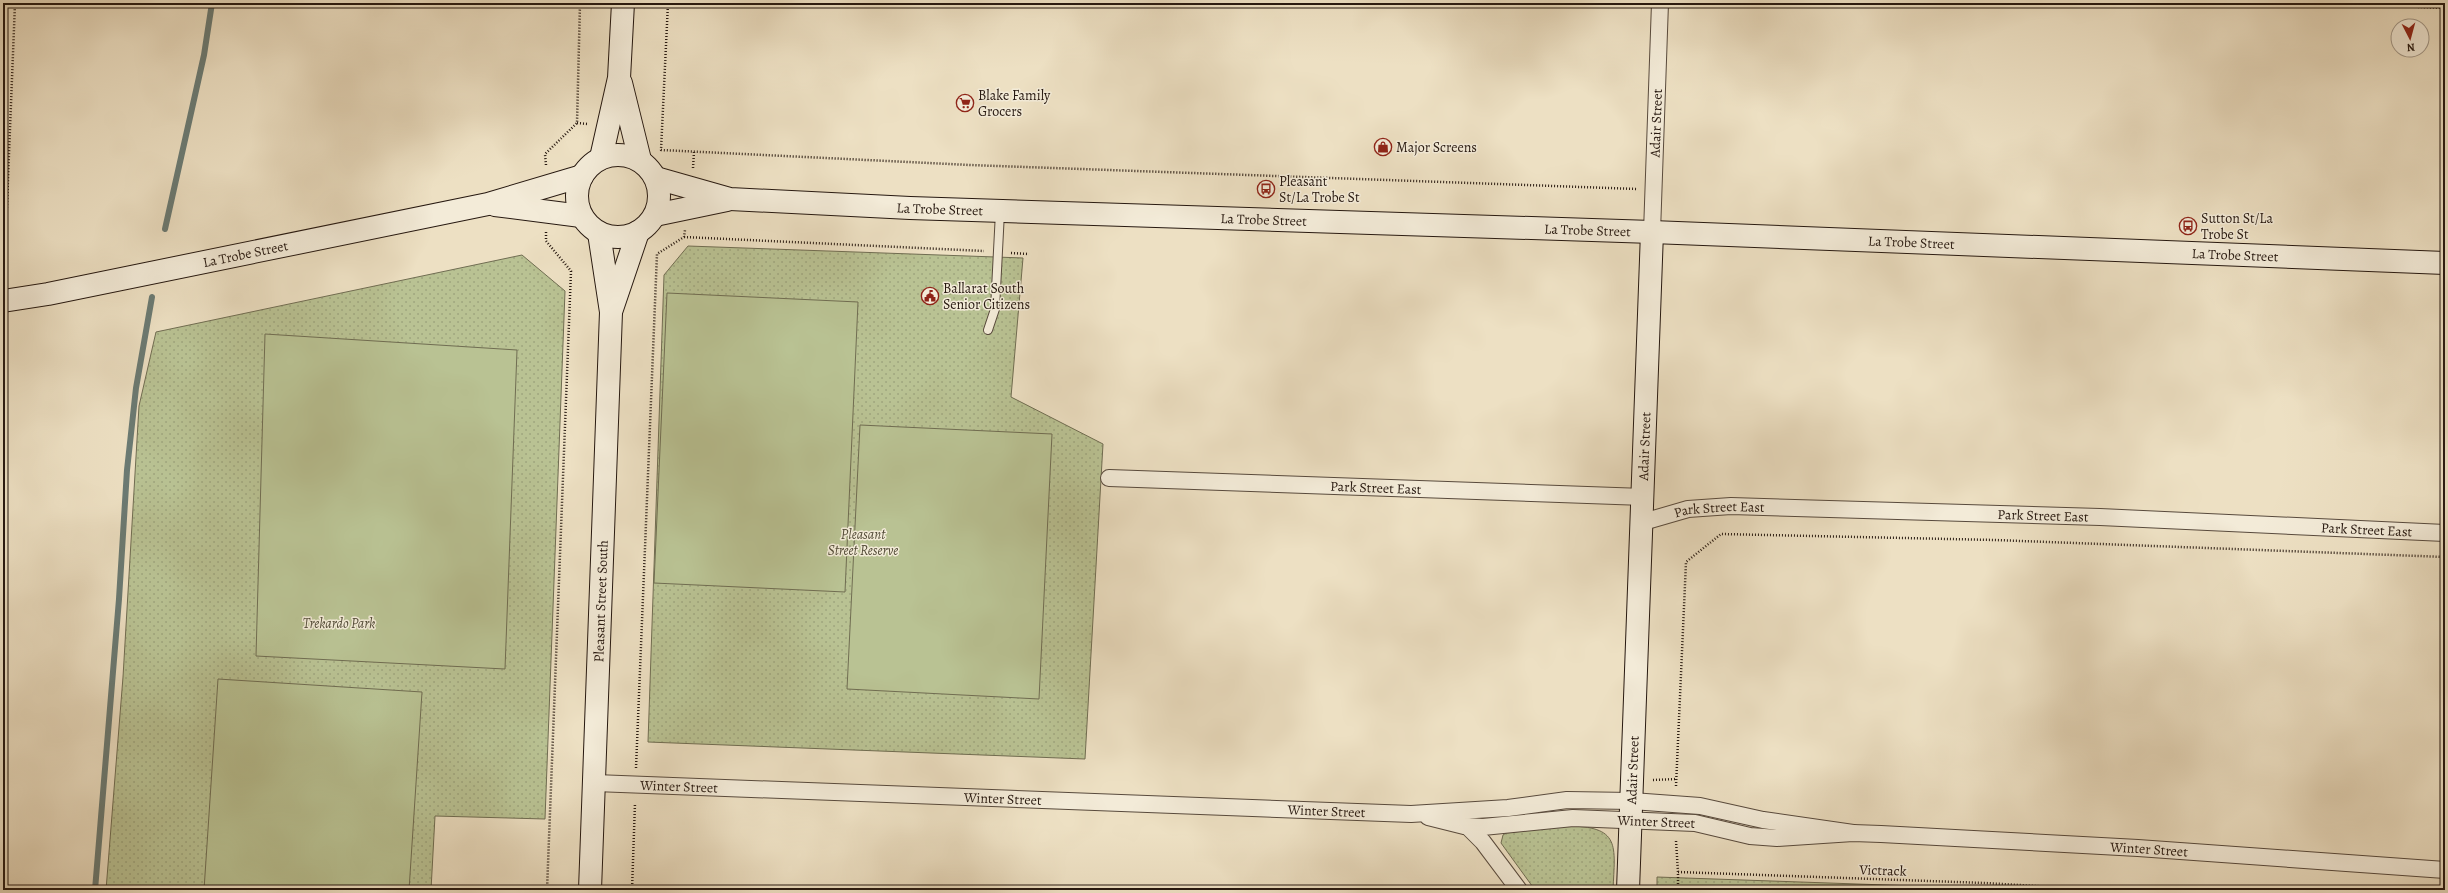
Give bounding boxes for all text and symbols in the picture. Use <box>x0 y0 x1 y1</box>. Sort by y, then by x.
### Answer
north arrow <box>2390 18 2430 58</box>
text: N <box>2406 40 2416 55</box>
place label: Blake Family Grocers <box>978 86 1051 121</box>
street label: Adair Street <box>1646 88 1667 159</box>
supermarket icon: Blake Family Grocers <box>955 93 975 113</box>
shop icon: Major Screens <box>1373 137 1393 157</box>
place label: Major Screens <box>1396 138 1477 157</box>
place label: Pleasant St/La Trobe St <box>1279 172 1360 207</box>
bus stop icon: Pleasant St/La Trobe St <box>1256 179 1276 199</box>
street label: La Trobe Street <box>896 198 984 220</box>
street label: La Trobe Street <box>1220 209 1308 231</box>
place label: Sutton St/La Trobe St <box>2201 209 2273 244</box>
bus stop icon: Sutton St/La Trobe St <box>2178 216 2198 236</box>
street label: La Trobe Street <box>1544 220 1631 241</box>
street label: La Trobe Street <box>1868 231 1955 254</box>
street label: La Trobe Street <box>201 236 290 272</box>
street label: La Trobe Street <box>2191 244 2279 266</box>
place label: Ballarat South Senior Citizens <box>943 279 1030 314</box>
public building icon: Ballarat South Senior Citizens <box>920 286 940 306</box>
street label: Adair Street <box>1634 411 1655 482</box>
street label: Park Street East <box>1330 477 1422 499</box>
street label: Park Street East <box>1672 497 1765 523</box>
street label: Park Street East <box>1997 505 2089 527</box>
street label: Park Street East <box>2321 518 2413 541</box>
park label: Pleasant Street Reserve <box>828 525 898 560</box>
street label: Pleasant Street South <box>589 539 613 663</box>
park label: Trekardo Park <box>303 614 375 633</box>
street label: Adair Street <box>1622 735 1644 806</box>
street label: Winter Street <box>639 776 718 798</box>
street label: Winter Street <box>963 788 1042 810</box>
street label: Winter Street <box>1286 800 1366 822</box>
street label: Winter Street <box>1616 811 1696 833</box>
street label: Winter Street <box>2109 837 2189 862</box>
street label: Victrack <box>1858 860 1907 881</box>

